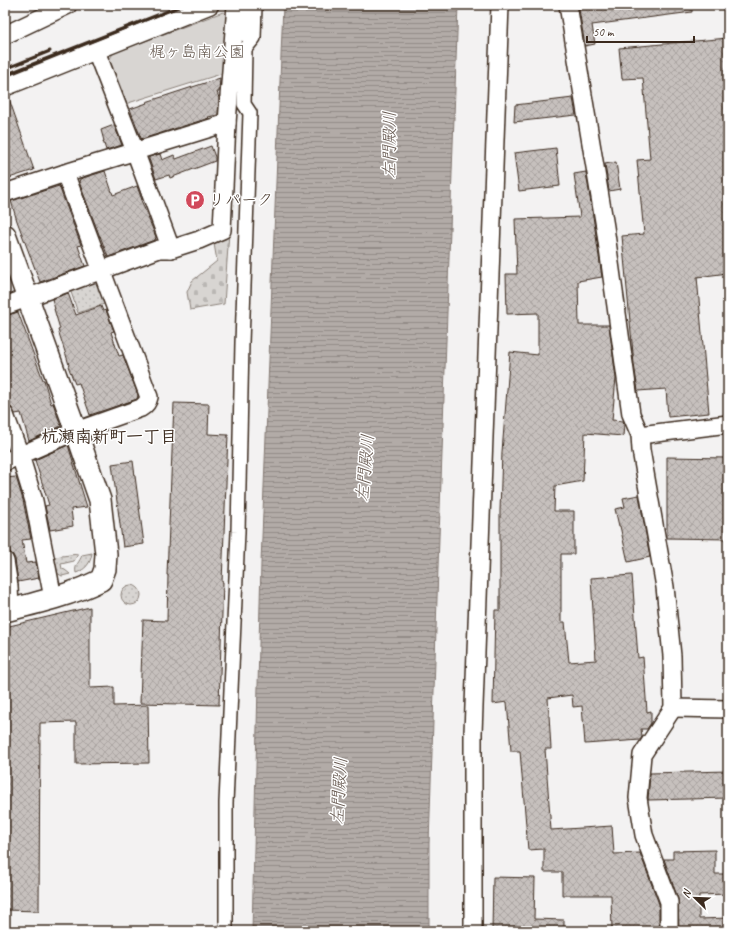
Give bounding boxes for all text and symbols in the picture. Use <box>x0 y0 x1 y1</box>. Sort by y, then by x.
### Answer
scale bar <box>587 18 694 44</box>
text: 50 m <box>593 24 615 40</box>
park label: 梶ヶ島南公園 <box>149 42 245 62</box>
water label: 左門殿川 <box>379 111 400 179</box>
parking icon: リパーク <box>184 189 206 211</box>
place label: リパーク <box>209 190 273 210</box>
district label: 杭瀬南新町一丁目 <box>41 426 177 447</box>
water label: 左門殿川 <box>352 433 378 503</box>
water label: 左門殿川 <box>327 756 351 826</box>
north arrow <box>675 878 715 918</box>
text: N <box>678 886 694 900</box>

